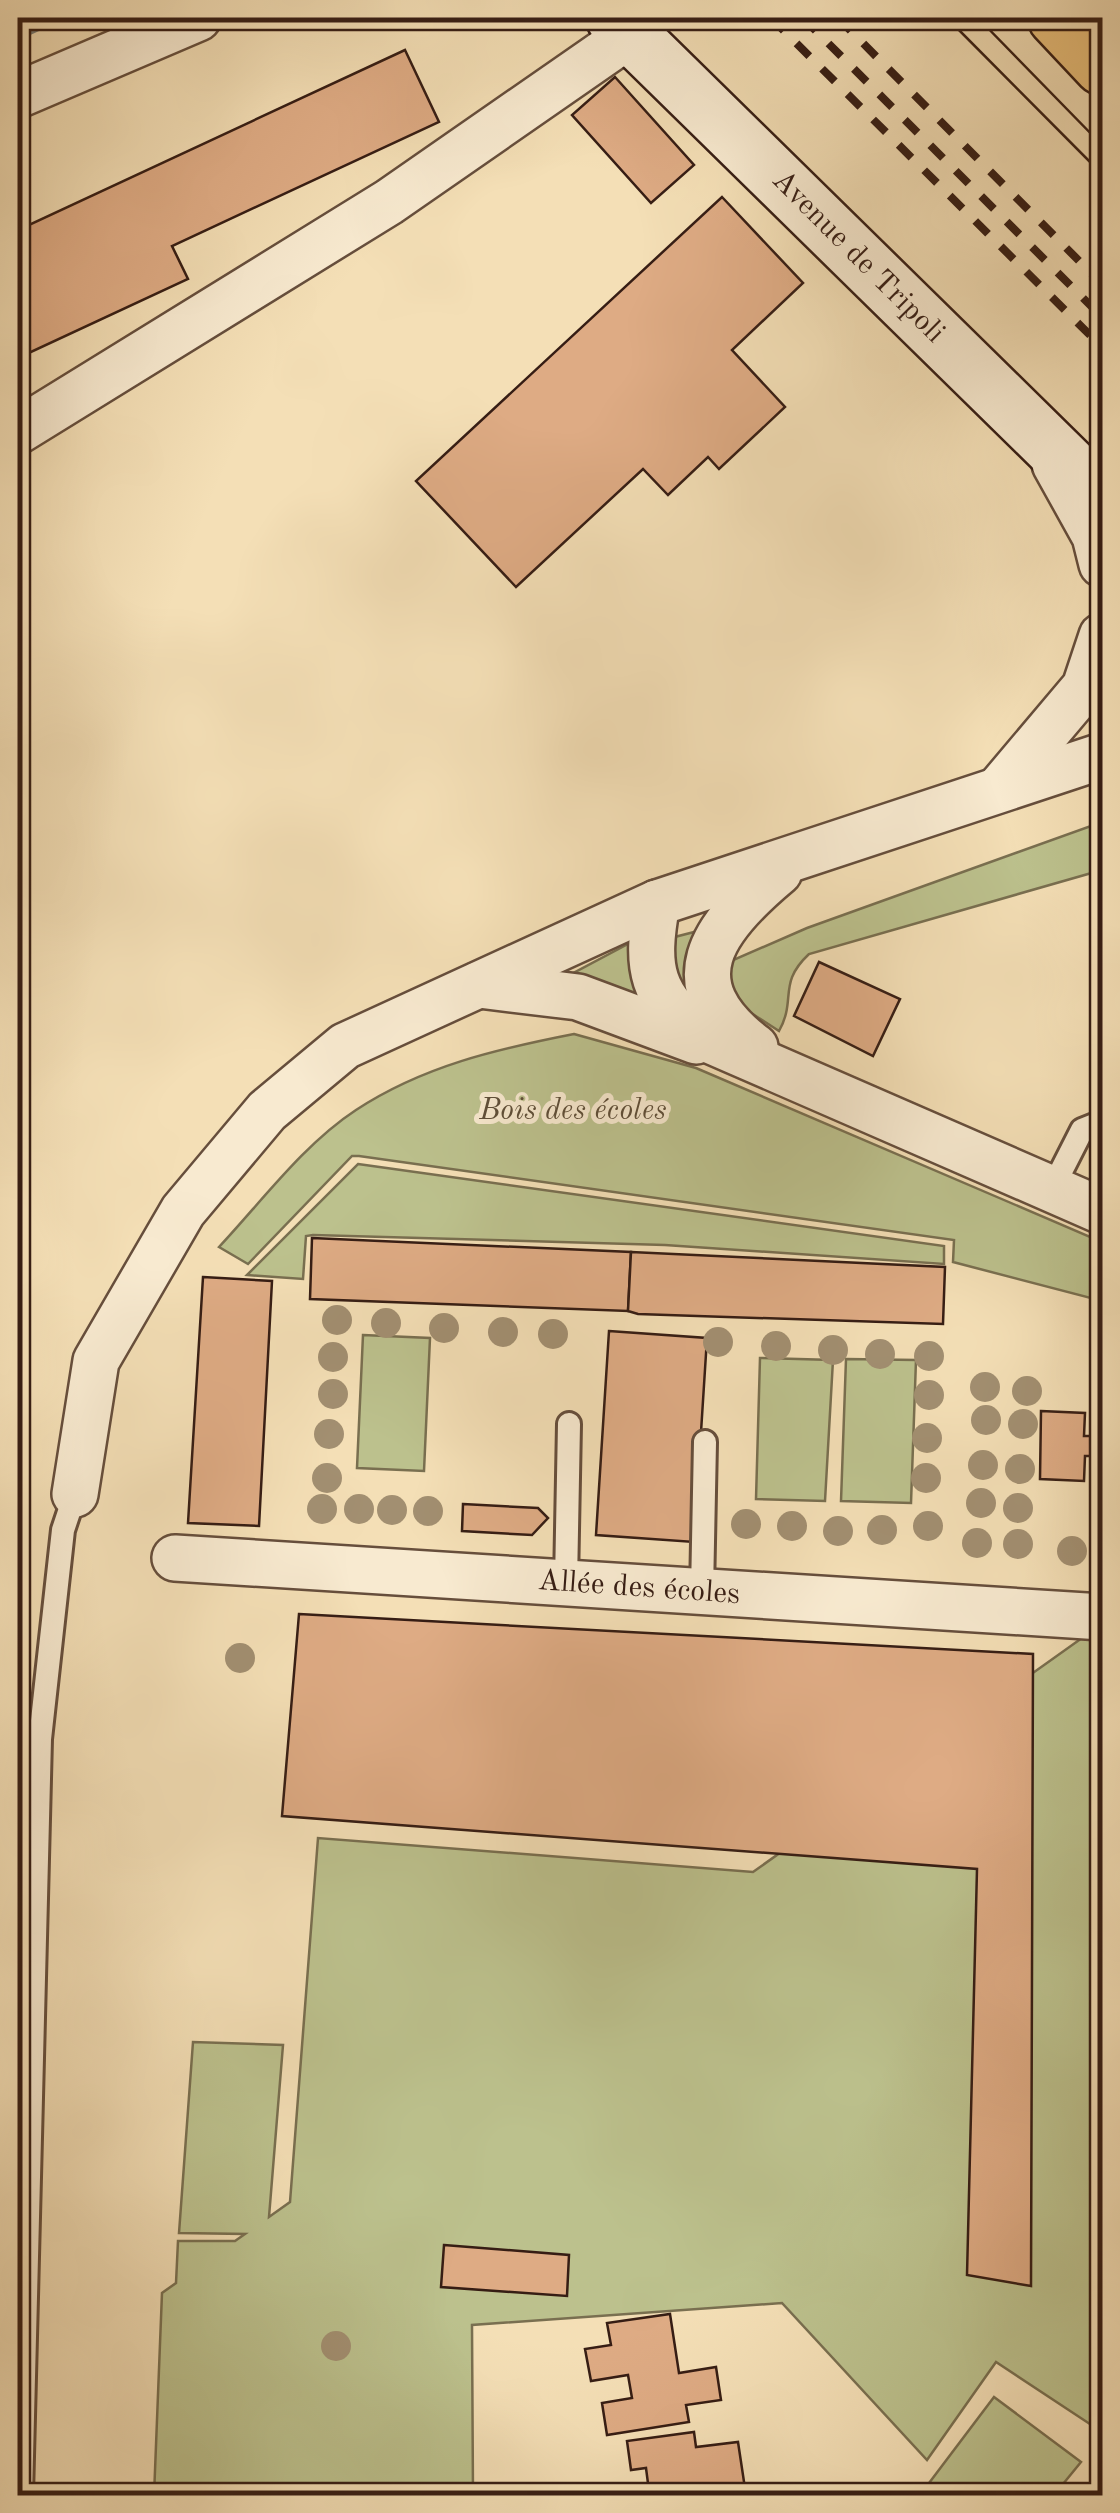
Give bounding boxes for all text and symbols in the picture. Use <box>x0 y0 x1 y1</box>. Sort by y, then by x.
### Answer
street label: Avenue de Tripoli <box>766 165 950 349</box>
park label: Bois des écoles <box>478 1096 667 1126</box>
street label: Allée des écoles <box>537 1566 741 1610</box>

